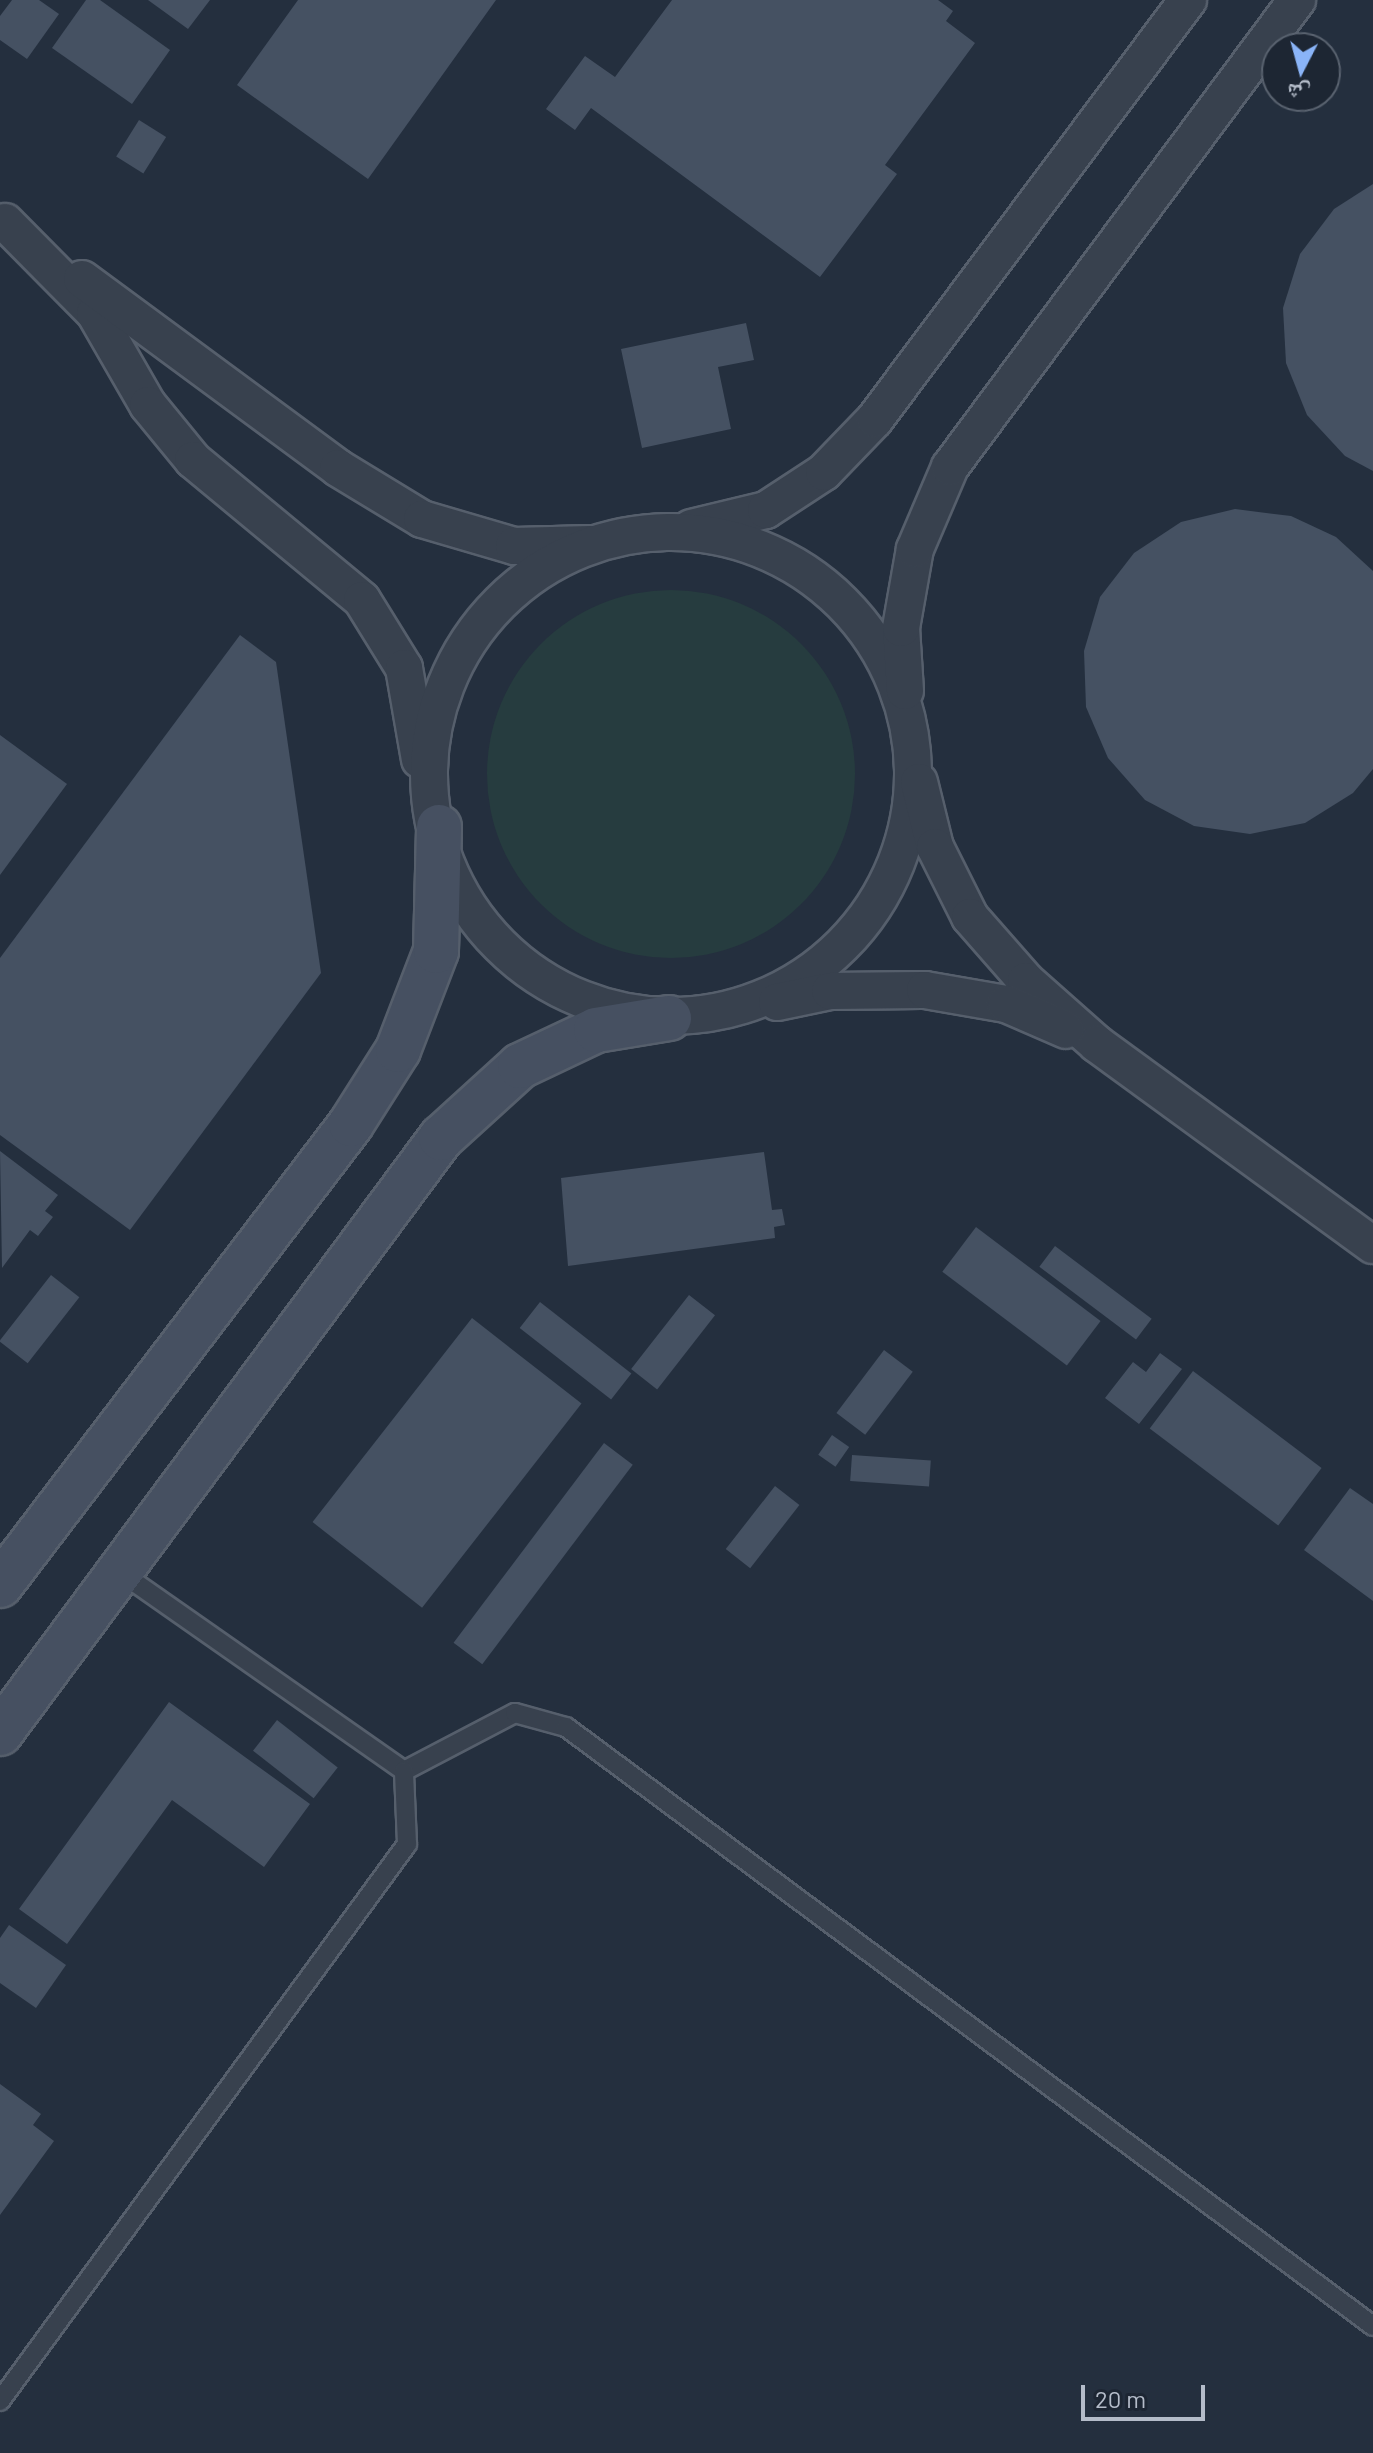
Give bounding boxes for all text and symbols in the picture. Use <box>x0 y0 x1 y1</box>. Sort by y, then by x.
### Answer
north arrow <box>1261 32 1341 112</box>
text: ش <box>1286 80 1312 108</box>
scale bar <box>1085 2369 1209 2419</box>
text: 20 m <box>1095 2384 1146 2413</box>

